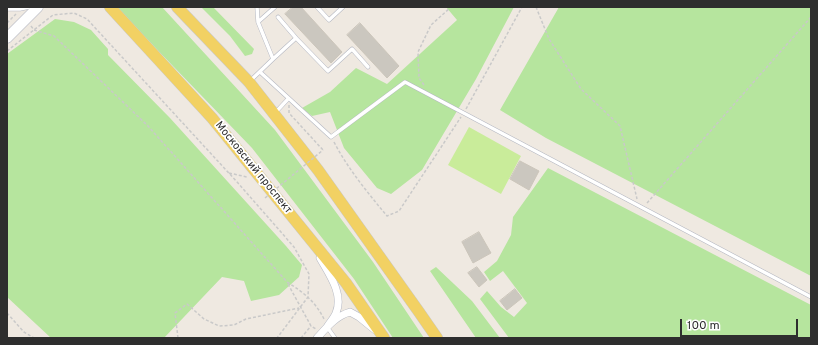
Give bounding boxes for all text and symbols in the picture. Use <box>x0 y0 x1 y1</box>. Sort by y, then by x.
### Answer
street label: Московский проспект <box>212 119 294 217</box>
scale bar <box>682 311 800 337</box>
text: 100 m <box>687 318 720 334</box>

